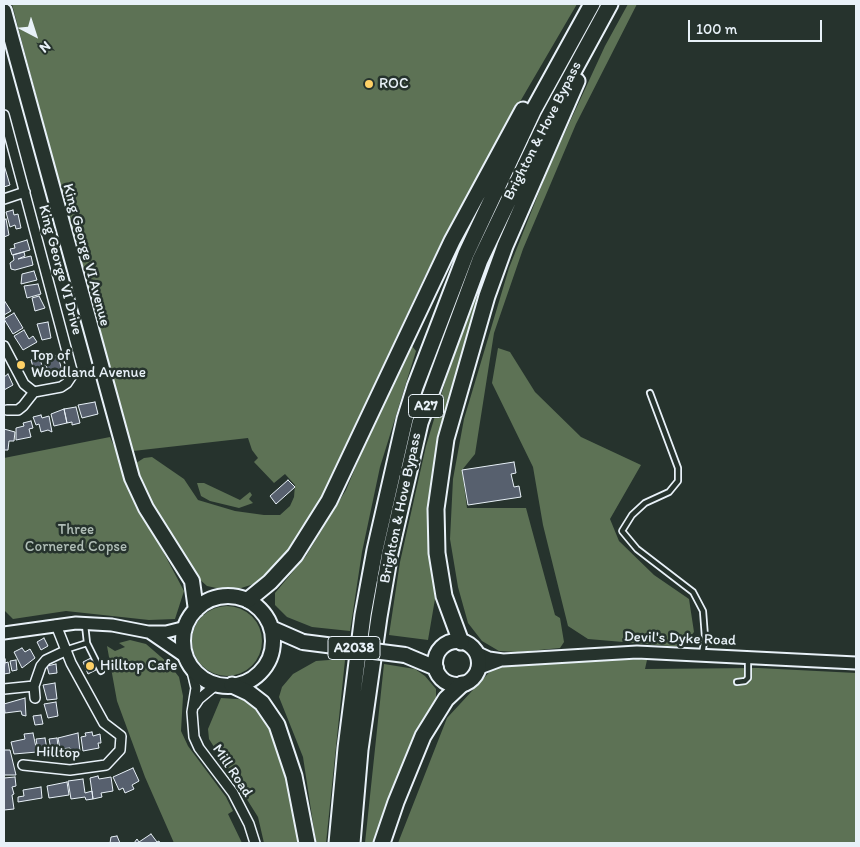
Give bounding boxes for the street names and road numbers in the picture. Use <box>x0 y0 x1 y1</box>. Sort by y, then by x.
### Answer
street label: Brighton & Hove Bypass <box>500 58 586 204</box>
street label: King George VI Avenue <box>58 182 114 328</box>
street label: King George VI Drive <box>34 203 86 337</box>
road number: A27 <box>408 394 444 418</box>
street label: Brighton & Hove Bypass <box>376 431 426 585</box>
street label: Devil's Dyke Road <box>624 628 736 650</box>
road number: A2038 <box>328 636 380 660</box>
street label: Mill Road <box>208 741 256 801</box>
street label: Hilltop <box>36 743 80 763</box>

